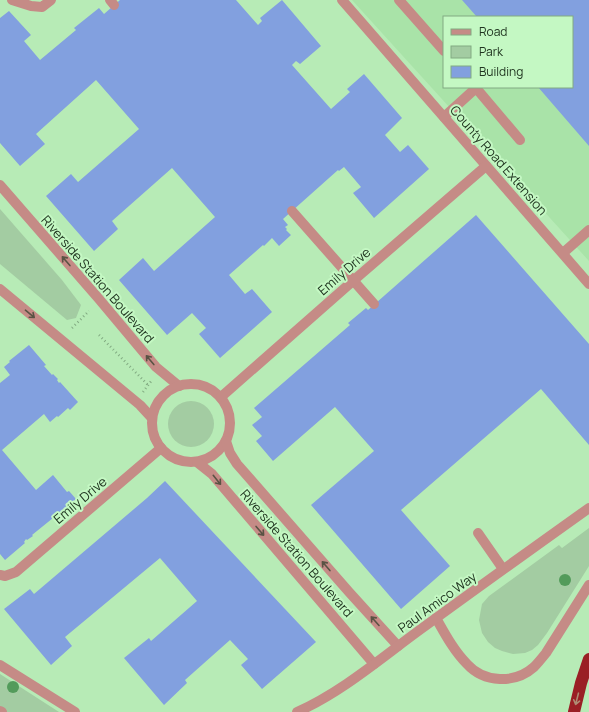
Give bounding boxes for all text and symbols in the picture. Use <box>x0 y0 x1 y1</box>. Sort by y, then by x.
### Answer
legend <box>443 16 573 88</box>
text: Road <box>479 23 507 40</box>
text: Park <box>479 43 504 60</box>
text: Building <box>479 63 523 80</box>
street label: County Road Extension <box>446 101 552 219</box>
street label: Riverside Station Boulevard <box>38 211 158 347</box>
street label: Emily Drive <box>314 243 374 299</box>
one-way arrow <box>61 256 71 266</box>
one-way arrow <box>25 310 35 319</box>
one-way arrow <box>146 355 155 365</box>
street label: Emily Drive <box>50 472 111 528</box>
one-way arrow <box>213 475 222 486</box>
street label: Riverside Station Boulevard <box>237 485 357 621</box>
one-way arrow <box>256 525 265 536</box>
one-way arrow <box>321 561 330 571</box>
street label: Paul Amico Way <box>394 567 480 637</box>
one-way arrow <box>370 616 379 626</box>
one-way arrow <box>573 692 581 705</box>

